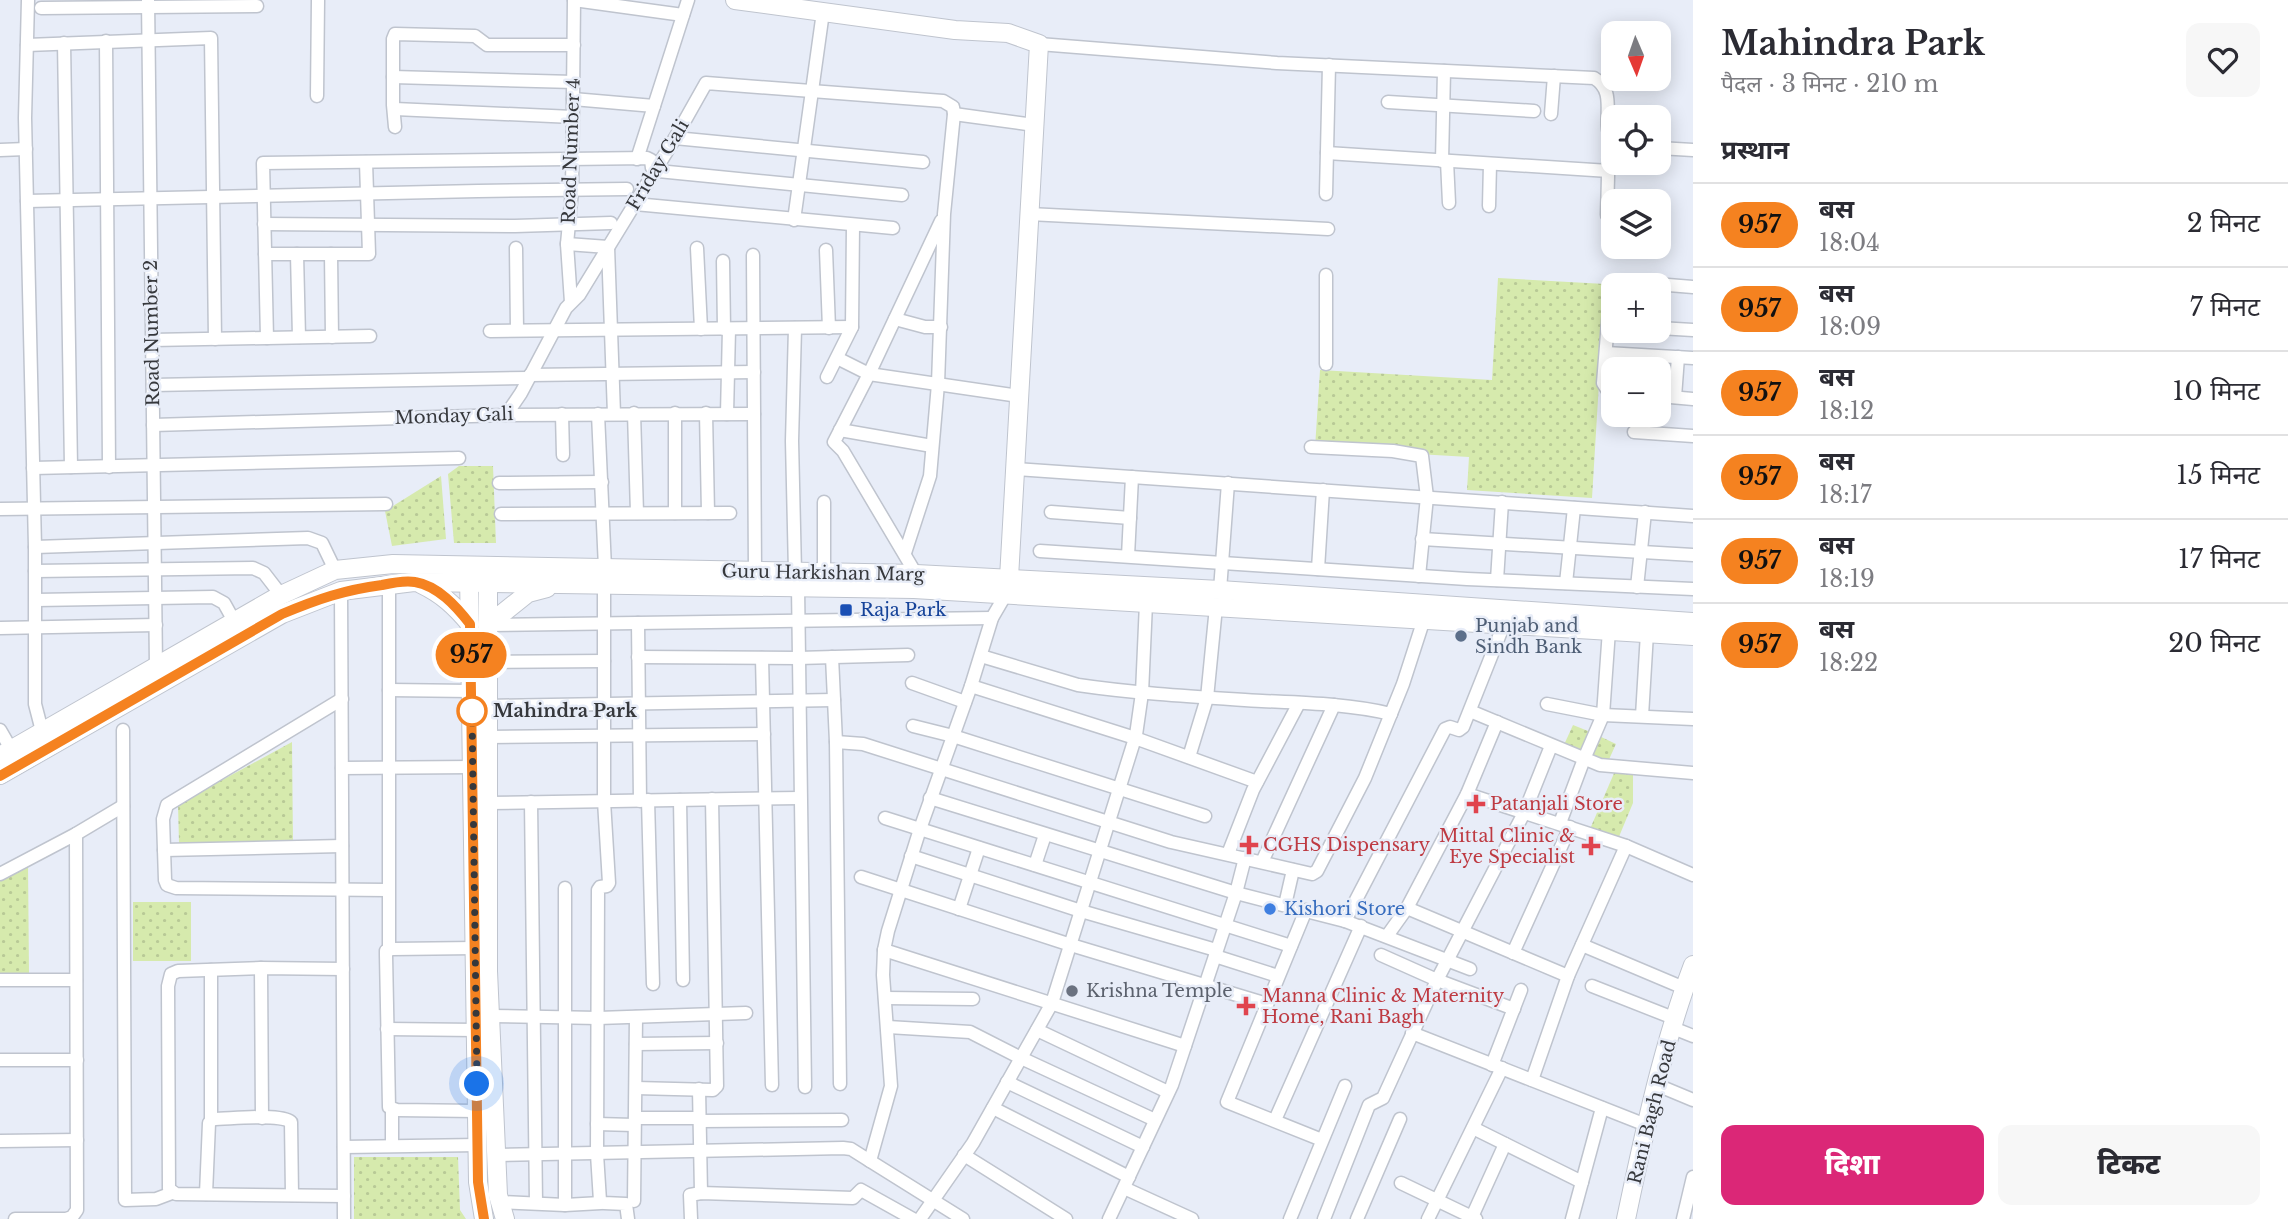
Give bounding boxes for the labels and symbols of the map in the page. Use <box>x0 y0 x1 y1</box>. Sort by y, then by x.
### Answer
north arrow <box>1601 21 1671 91</box>
street label: Road Number 4 <box>557 78 585 224</box>
street label: Friday Gali <box>622 116 694 214</box>
street label: Road Number 2 <box>140 259 164 407</box>
street label: Monday Gali <box>394 403 514 429</box>
street label: Guru Harkishan Marg <box>721 560 925 586</box>
place label: Raja Park <box>860 599 946 621</box>
marker: Raja Park <box>838 602 854 618</box>
place label: Punjab and Sindh Bank <box>1475 615 1582 658</box>
marker: Punjab and Sindh Bank <box>1453 628 1469 644</box>
line badge: 957 <box>431 632 511 678</box>
marker: Mahindra Park <box>457 696 487 726</box>
place label: Mahindra Park <box>493 700 638 722</box>
place label: Patanjali Store <box>1490 793 1623 815</box>
marker: Patanjali Store <box>1468 796 1484 812</box>
place label: Mittal Clinic & Eye Specialist <box>1439 825 1575 868</box>
place label: CGHS Dispensary <box>1263 834 1430 856</box>
marker: Mittal Clinic & Eye Specialist <box>1581 836 1601 856</box>
marker: CGHS Dispensary <box>1241 837 1257 853</box>
place label: Kishori Store <box>1284 898 1405 920</box>
marker: Kishori Store <box>1262 901 1278 917</box>
place label: Krishna Temple <box>1086 980 1233 1002</box>
marker: Krishna Temple <box>1064 983 1080 999</box>
place label: Manna Clinic & Maternity Home, Rani Bagh <box>1262 985 1505 1028</box>
marker: Manna Clinic & Maternity Home, Rani Bagh <box>1236 996 1256 1016</box>
street label: Rani Bagh Road <box>1623 1038 1681 1186</box>
your location <box>459 1066 494 1101</box>

